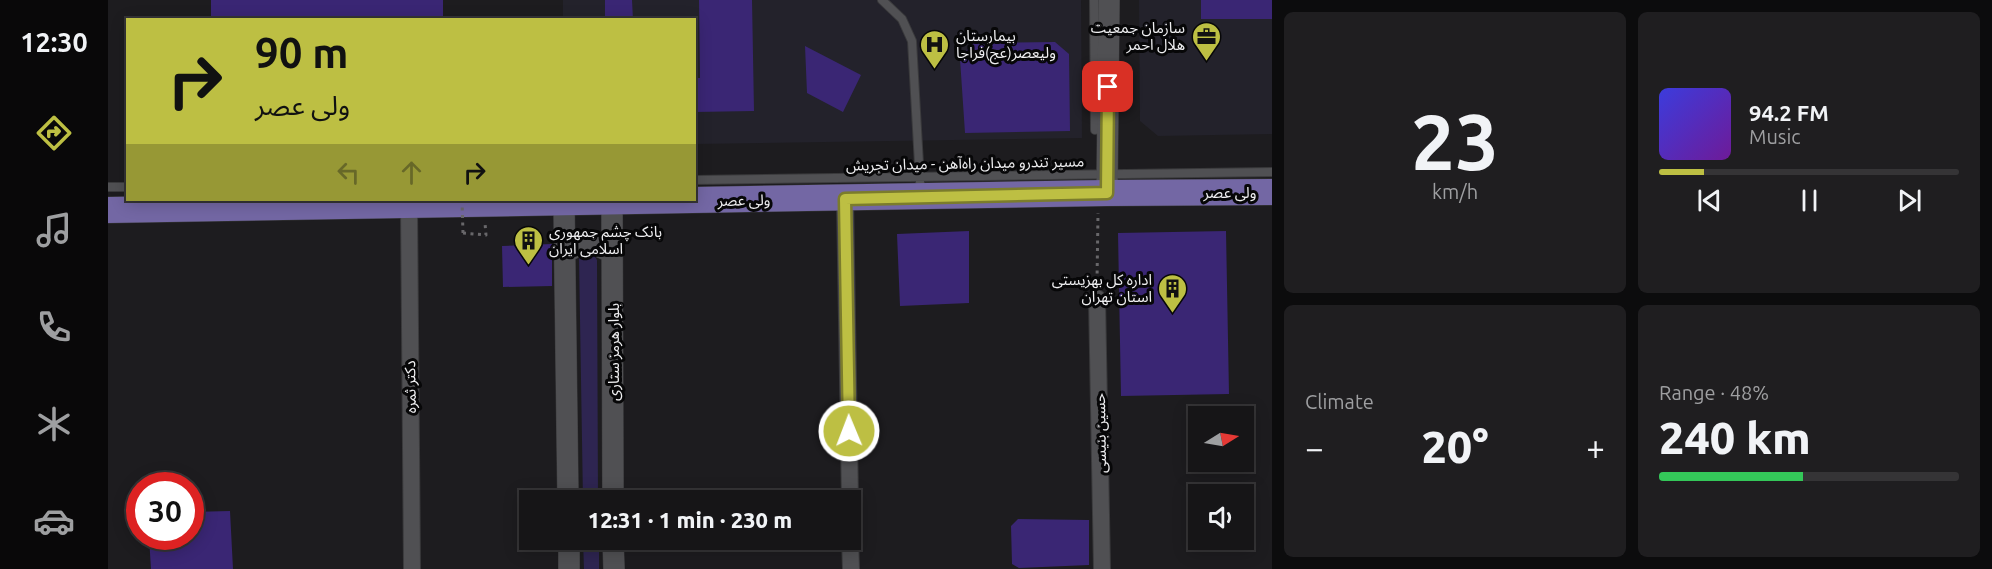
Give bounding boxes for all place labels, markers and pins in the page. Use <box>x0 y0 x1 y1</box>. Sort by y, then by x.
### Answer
place label: سازمان جمعیت هلال احمر <box>1091 19 1185 54</box>
office icon: سازمان جمعیت هلال احمر <box>1190 20 1222 62</box>
place label: بیمارستان ولیعصر(عج)فراجا <box>956 27 1056 65</box>
hospital icon: بیمارستان ولیعصر(عج)فراجا <box>919 28 951 70</box>
pin <box>1082 61 1133 112</box>
place label: بانک چشم جمهوری اسلامی ایران <box>549 223 662 258</box>
building icon: بانک چشم جمهوری اسلامی ایران <box>512 224 544 266</box>
place label: اداره کل بهزیستی استان تهران <box>1052 271 1152 306</box>
building icon: اداره کل بهزیستی استان تهران <box>1157 272 1189 314</box>

